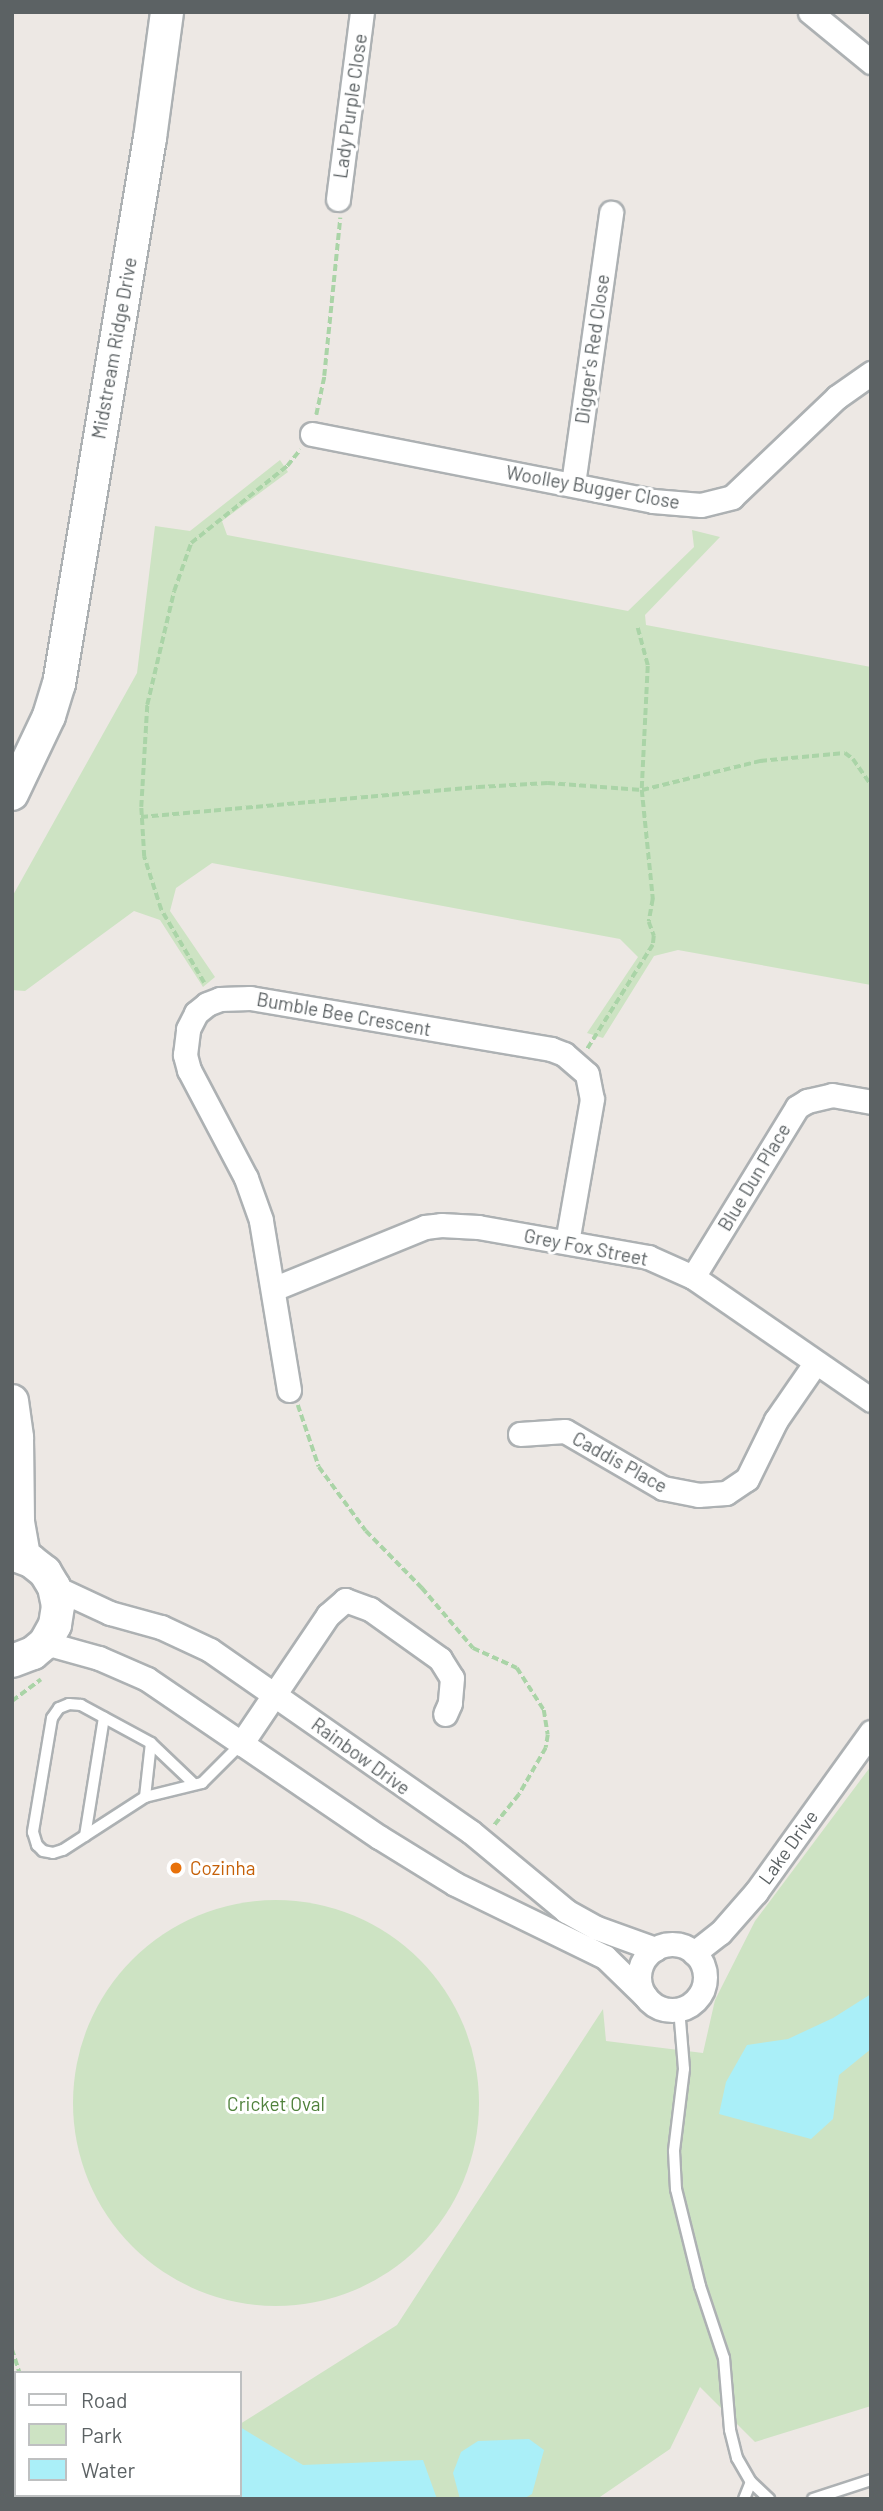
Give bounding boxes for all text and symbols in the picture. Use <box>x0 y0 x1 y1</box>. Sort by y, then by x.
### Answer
street label: Lady Purple Close <box>329 32 371 180</box>
street label: Midstream Ridge Drive <box>87 255 141 441</box>
street label: Digger's Red Close <box>570 273 614 425</box>
street label: Woolley Bugger Close <box>504 460 682 514</box>
street label: Bumble Bee Crescent <box>255 987 433 1041</box>
street label: Blue Dun Place <box>713 1119 795 1235</box>
street label: Grey Fox Street <box>522 1224 650 1270</box>
street label: Caddis Place <box>569 1427 671 1497</box>
street label: Rainbow Drive <box>307 1713 415 1799</box>
street label: Lake Drive <box>754 1806 822 1888</box>
place label: Cozinha <box>190 1857 255 1879</box>
marker: Cozinha <box>168 1860 184 1876</box>
park label: Cricket Oval <box>227 2093 325 2115</box>
legend <box>14 2371 242 2497</box>
text: Road <box>81 2387 127 2412</box>
text: Park <box>81 2422 122 2447</box>
text: Water <box>81 2457 135 2482</box>

